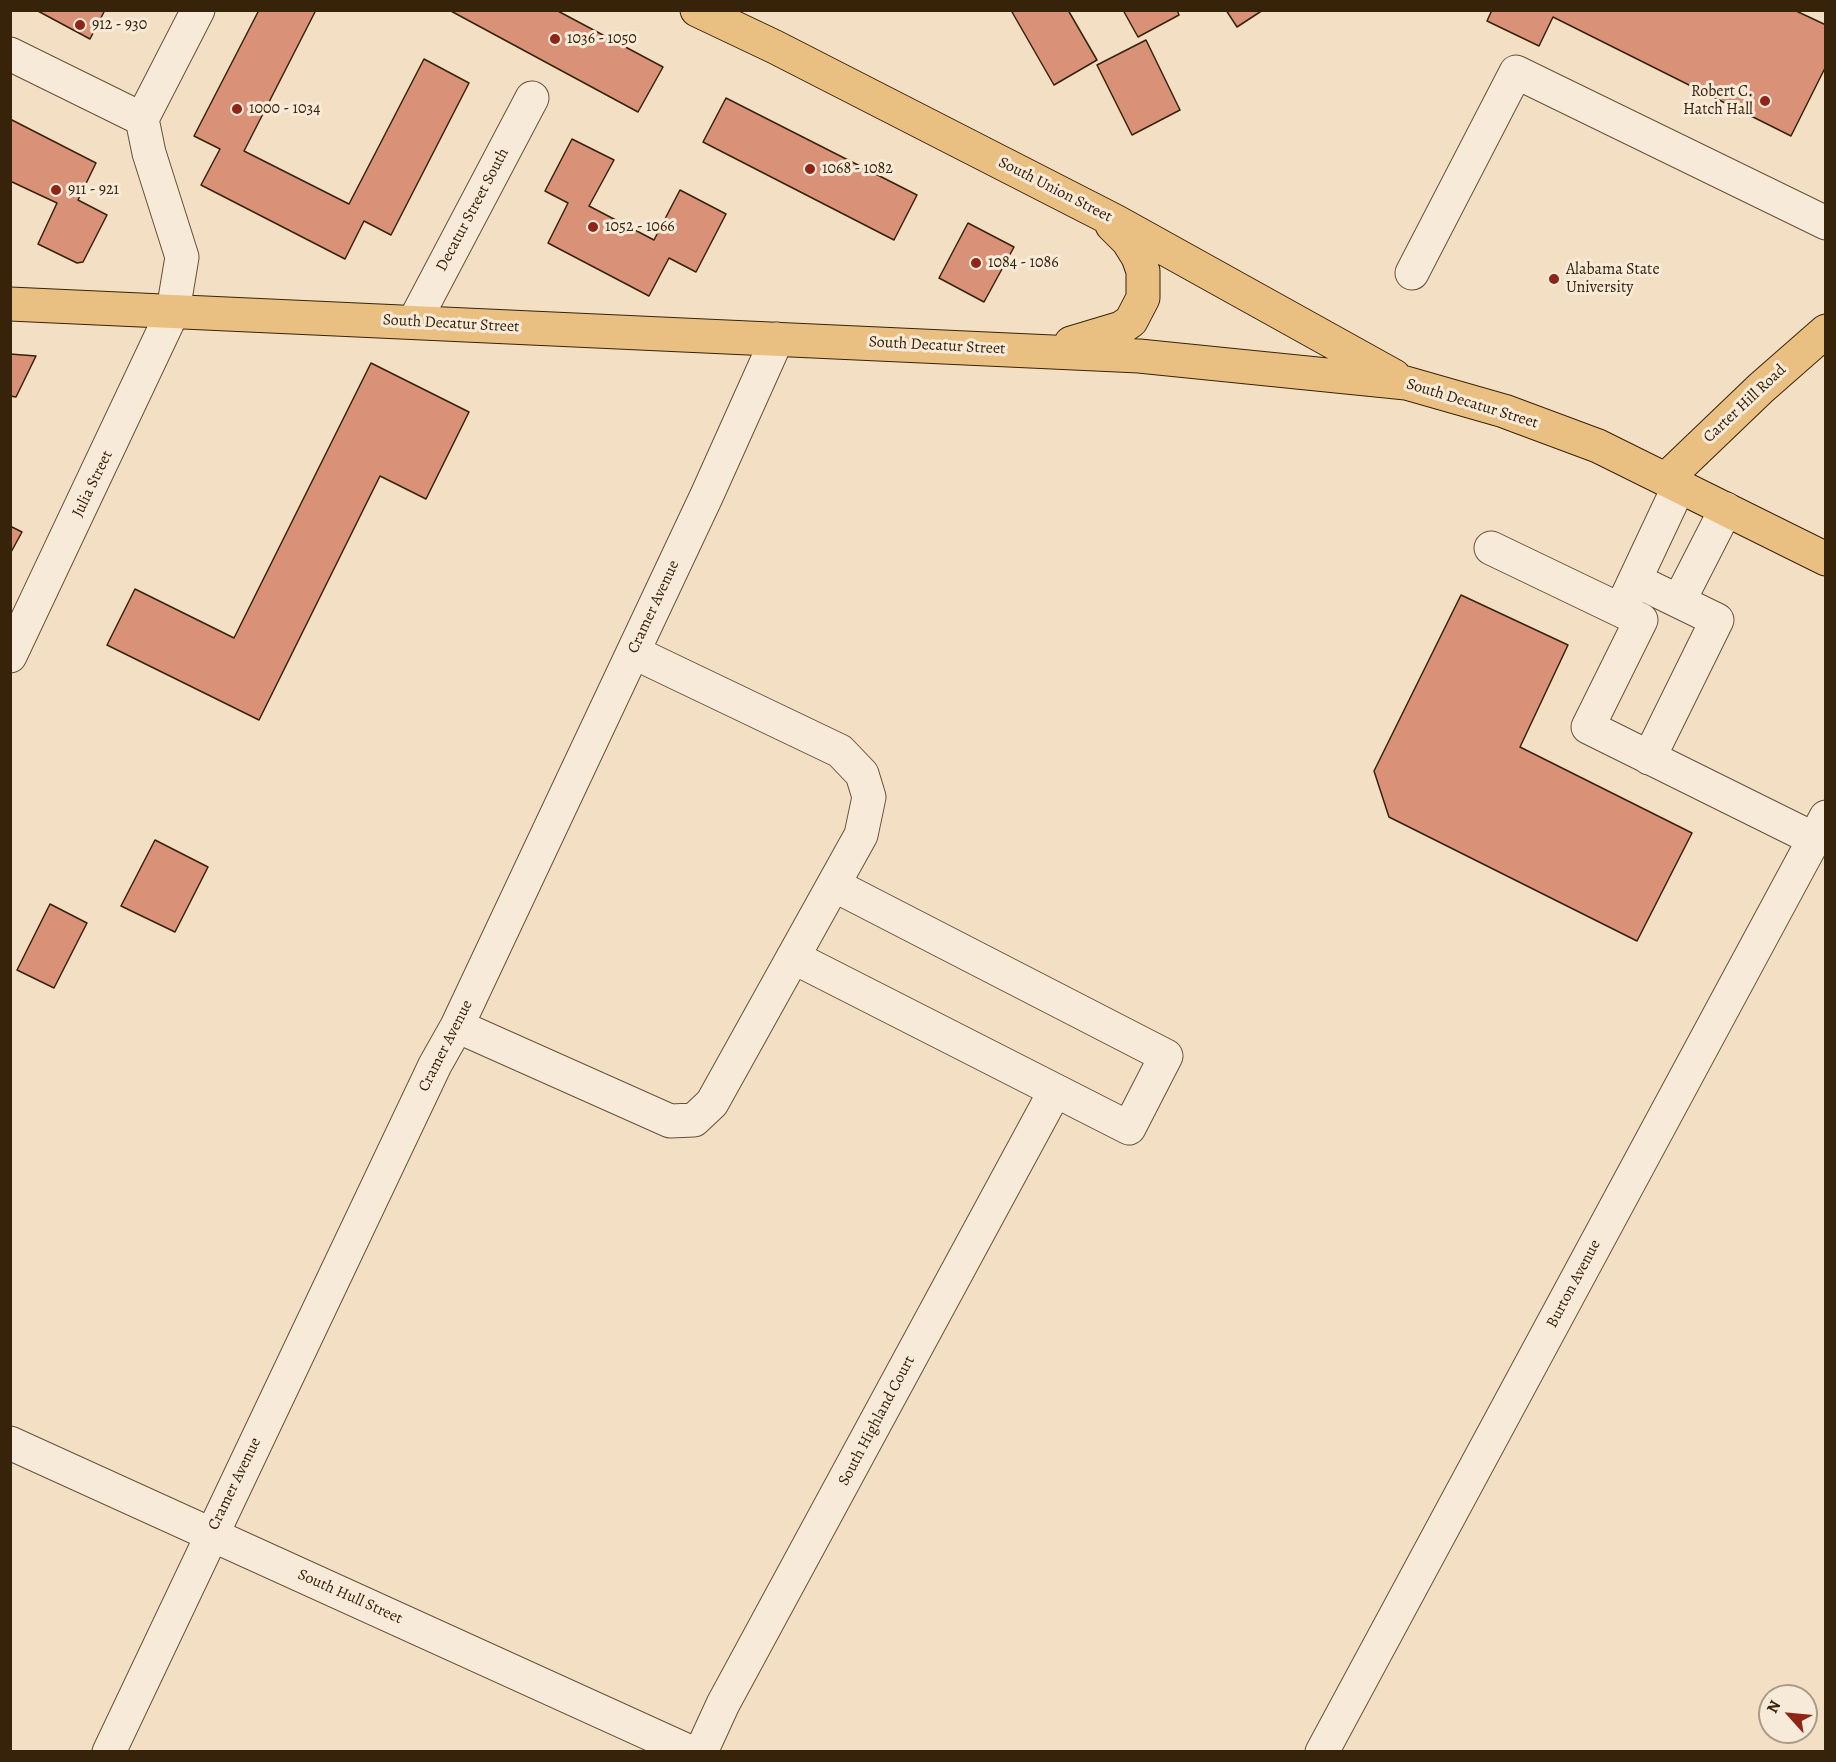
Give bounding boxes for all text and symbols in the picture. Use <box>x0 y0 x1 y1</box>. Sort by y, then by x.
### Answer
place label: 912 - 930 <box>92 15 147 35</box>
marker: 912 - 930 <box>73 18 87 32</box>
place label: 1036 - 1050 <box>567 29 637 49</box>
marker: 1036 - 1050 <box>548 32 562 46</box>
place label: Robert C. Hatch Hall <box>1683 82 1753 120</box>
marker: Robert C. Hatch Hall <box>1758 94 1772 108</box>
place label: 1000 - 1034 <box>249 99 320 119</box>
marker: 1000 - 1034 <box>230 102 244 116</box>
street label: Decatur Street South <box>432 145 514 275</box>
street label: South Union Street <box>995 153 1115 227</box>
place label: 1068 - 1082 <box>822 159 893 179</box>
marker: 1068 - 1082 <box>803 162 817 176</box>
place label: 911 - 921 <box>68 180 119 200</box>
marker: 911 - 921 <box>49 183 63 197</box>
place label: 1052 - 1066 <box>605 217 675 237</box>
marker: 1052 - 1066 <box>586 220 600 234</box>
place label: 1084 - 1086 <box>988 253 1059 273</box>
marker: 1084 - 1086 <box>969 256 983 270</box>
place label: Alabama State University <box>1566 260 1660 298</box>
marker: Alabama State University <box>1547 272 1561 286</box>
street label: South Decatur Street <box>382 311 520 337</box>
street label: South Decatur Street <box>868 333 1006 359</box>
street label: Carter Hill Road <box>1700 361 1790 447</box>
street label: South Decatur Street <box>1404 375 1540 433</box>
street label: Julia Street <box>69 448 117 520</box>
street label: Cramer Avenue <box>624 557 684 657</box>
street label: Cramer Avenue <box>415 997 477 1095</box>
street label: Burton Avenue <box>1543 1237 1605 1331</box>
street label: South Highland Court <box>835 1353 919 1489</box>
street label: Cramer Avenue <box>204 1435 266 1533</box>
street label: South Hull Street <box>295 1565 405 1629</box>
north arrow <box>1758 1684 1818 1744</box>
text: N <box>1761 1697 1786 1717</box>

